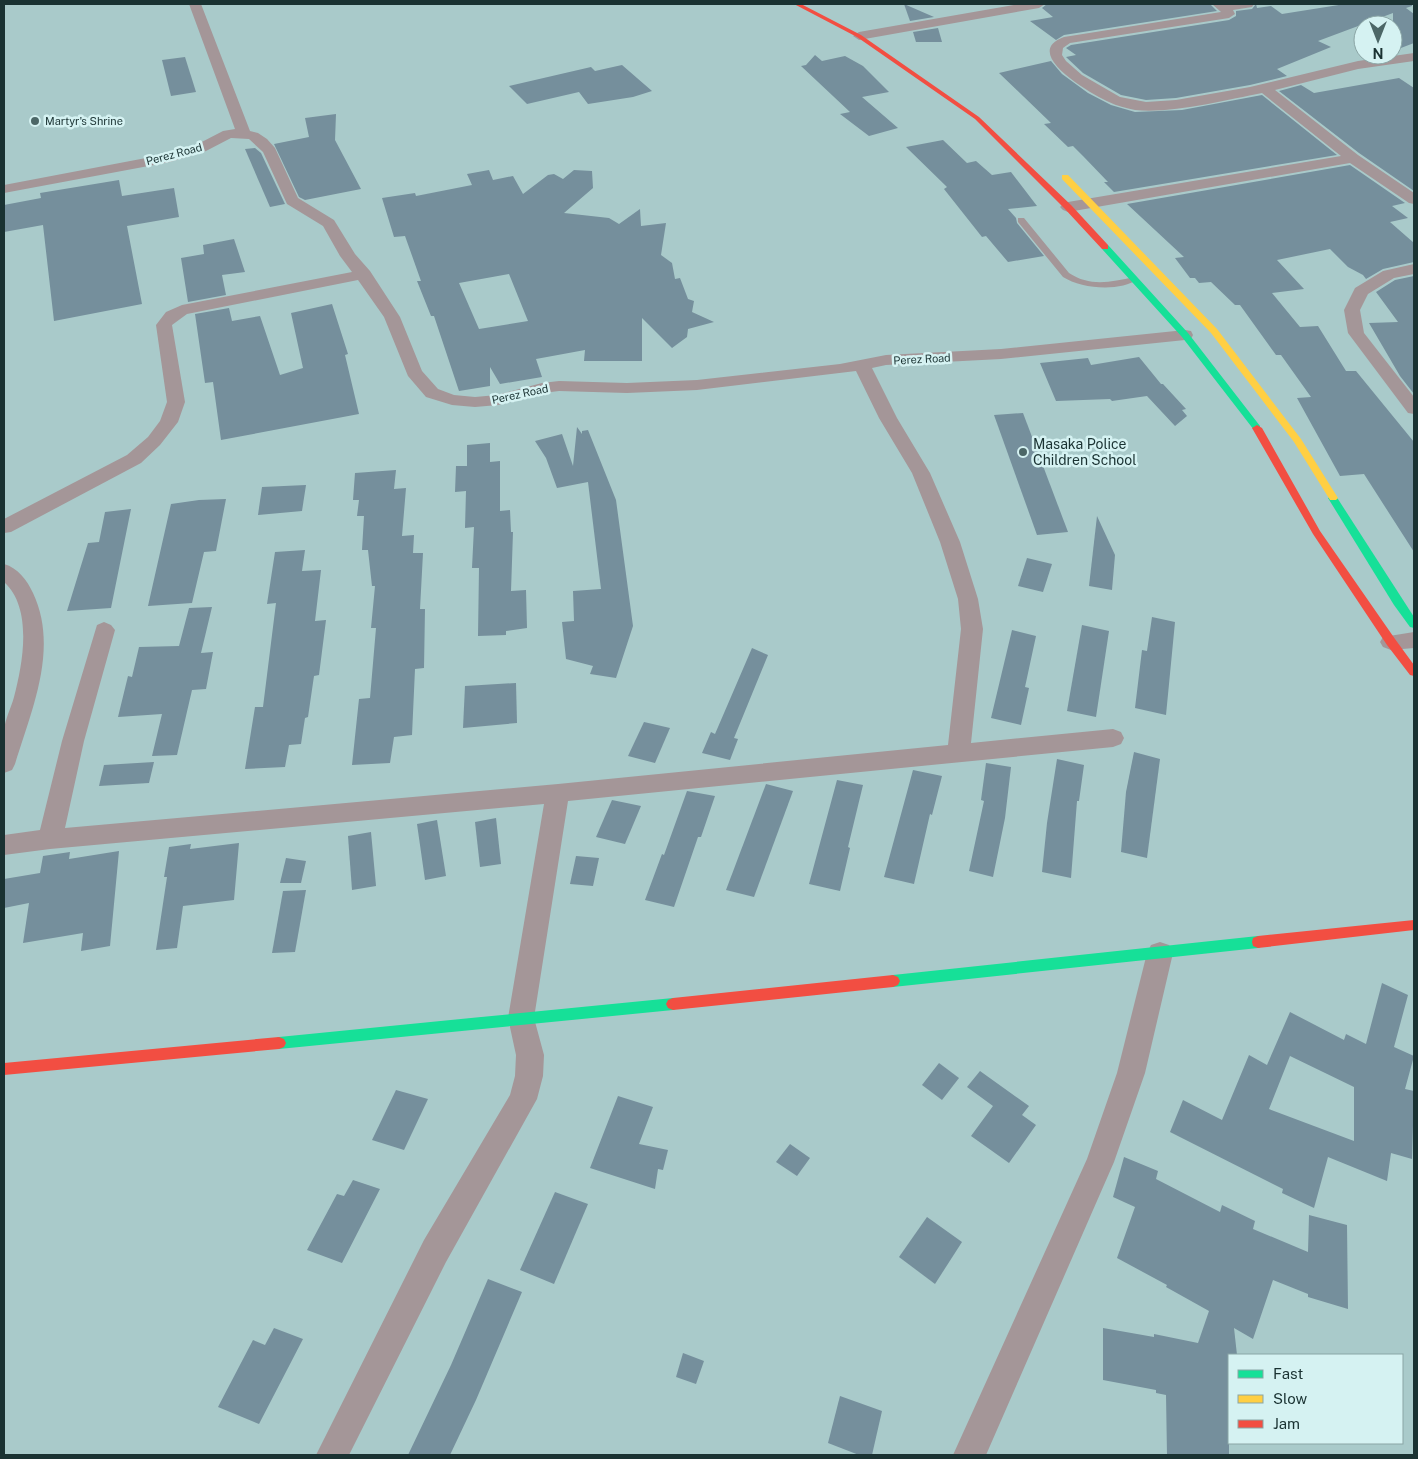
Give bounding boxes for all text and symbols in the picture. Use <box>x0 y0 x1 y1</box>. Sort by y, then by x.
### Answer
north arrow <box>1353 15 1403 65</box>
text: N <box>1373 45 1383 61</box>
marker: Martyr's Shrine <box>29 115 41 127</box>
place label: Martyr's Shrine <box>45 115 123 127</box>
street label: Perez Road <box>145 141 203 167</box>
street label: Perez Road <box>893 352 951 366</box>
street label: Perez Road <box>491 382 549 406</box>
place label: Masaka Police Children School <box>1033 436 1136 468</box>
marker: Masaka Police Children School <box>1017 446 1029 458</box>
legend <box>1228 1354 1403 1444</box>
text: Fast <box>1273 1365 1303 1382</box>
text: Slow <box>1273 1390 1308 1407</box>
text: Jam <box>1273 1415 1300 1432</box>

